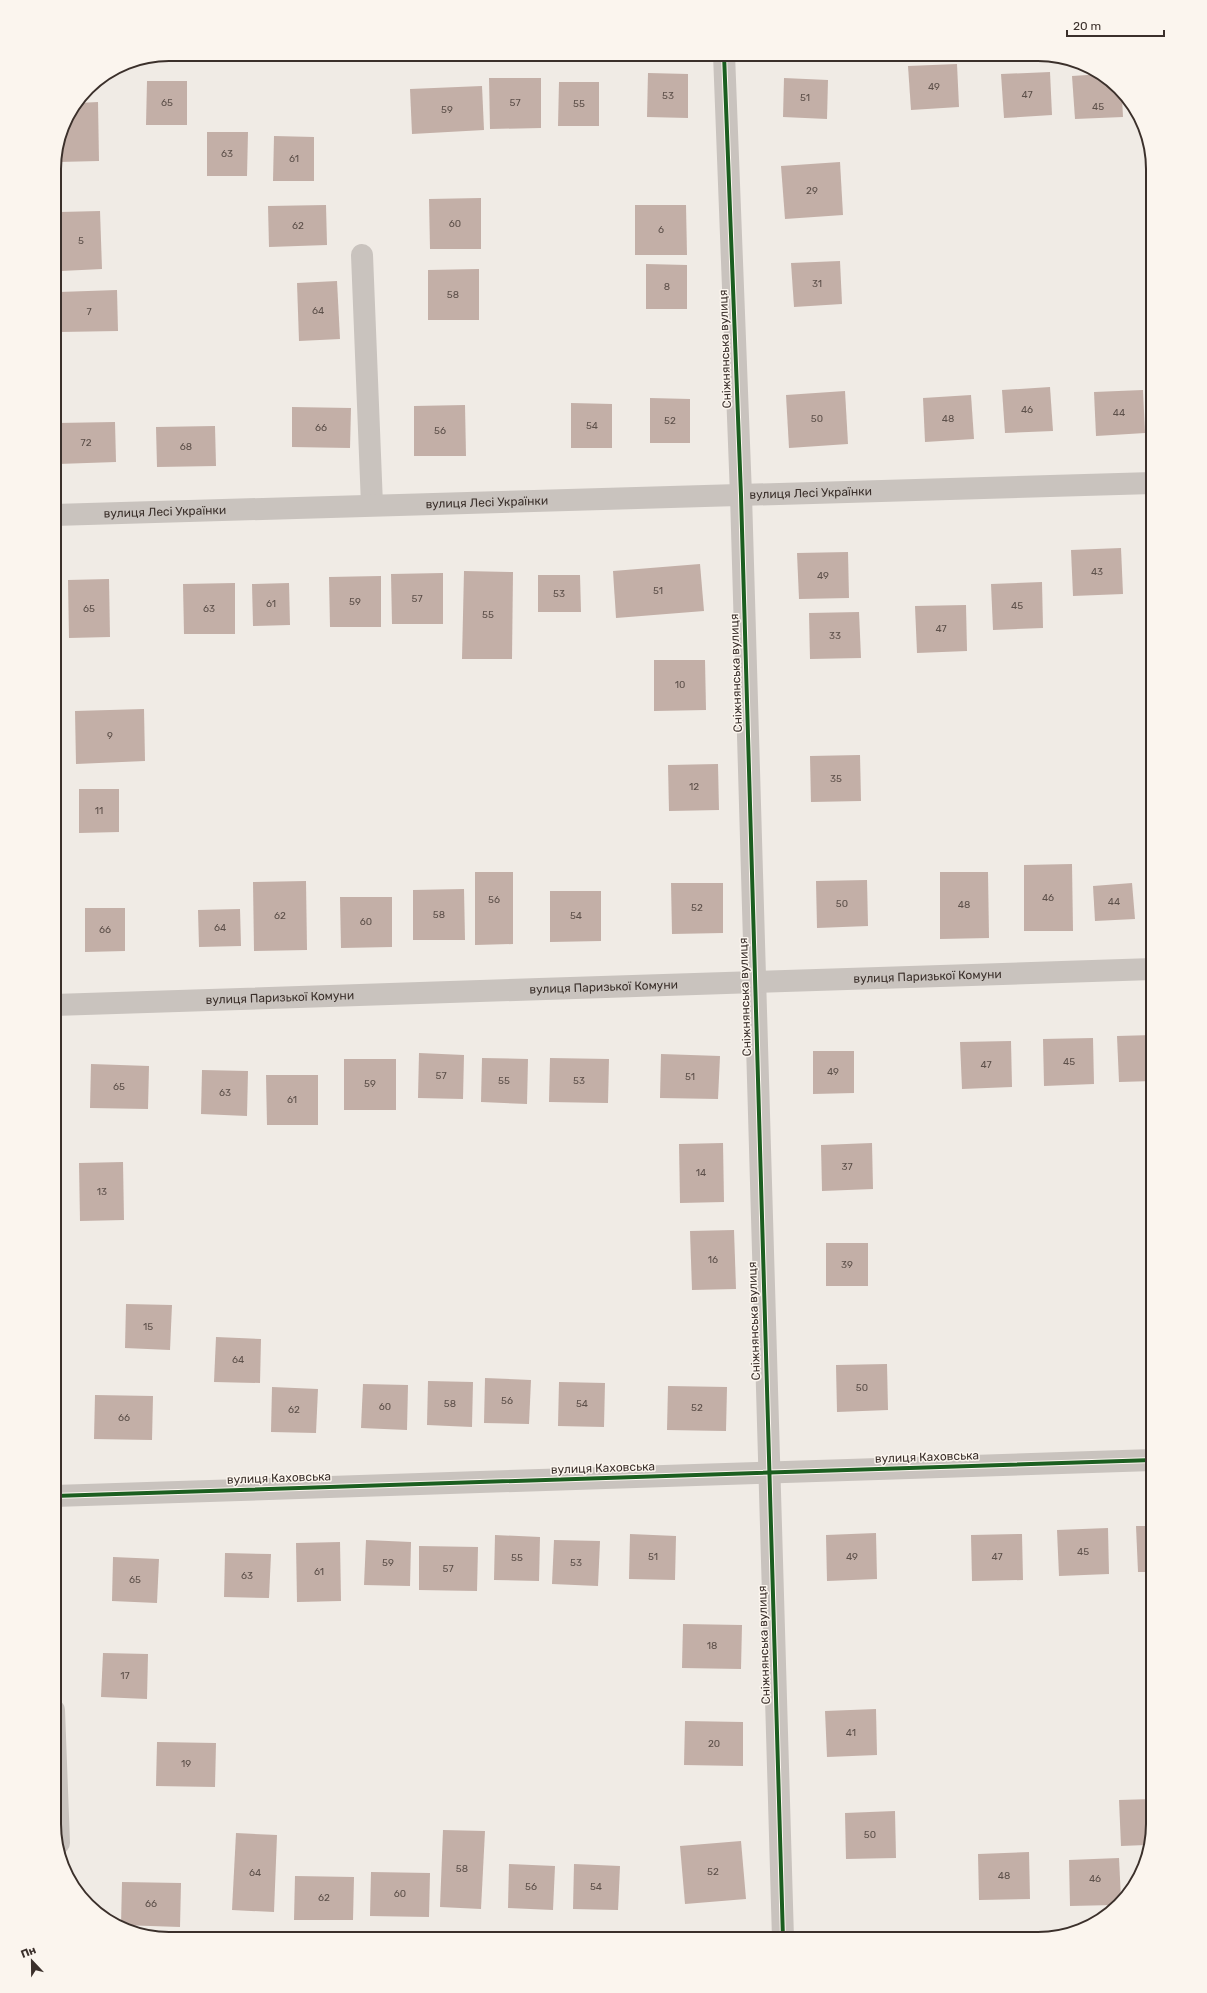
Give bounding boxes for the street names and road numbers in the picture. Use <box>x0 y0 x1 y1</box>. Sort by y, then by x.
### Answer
street label: Сніжнянська вулиця <box>716 289 734 409</box>
street label: вулиця Лесі Українки <box>749 484 872 502</box>
street label: вулиця Лесі Українки <box>425 494 548 511</box>
street label: вулиця Лесі Українки <box>103 503 226 521</box>
street label: Сніжнянська вулиця <box>727 613 745 733</box>
street label: Сніжнянська вулиця <box>736 937 754 1057</box>
street label: вулиця Паризької Комуни <box>853 967 1002 986</box>
street label: вулиця Паризької Комуни <box>529 978 678 996</box>
street label: вулиця Паризької Комуни <box>205 988 354 1007</box>
street label: Сніжнянська вулиця <box>745 1261 763 1381</box>
street label: вулиця Каховська <box>875 1448 979 1466</box>
street label: вулиця Каховська <box>551 1459 655 1477</box>
street label: вулиця Каховська <box>227 1469 331 1487</box>
street label: Сніжнянська вулиця <box>755 1585 773 1705</box>

